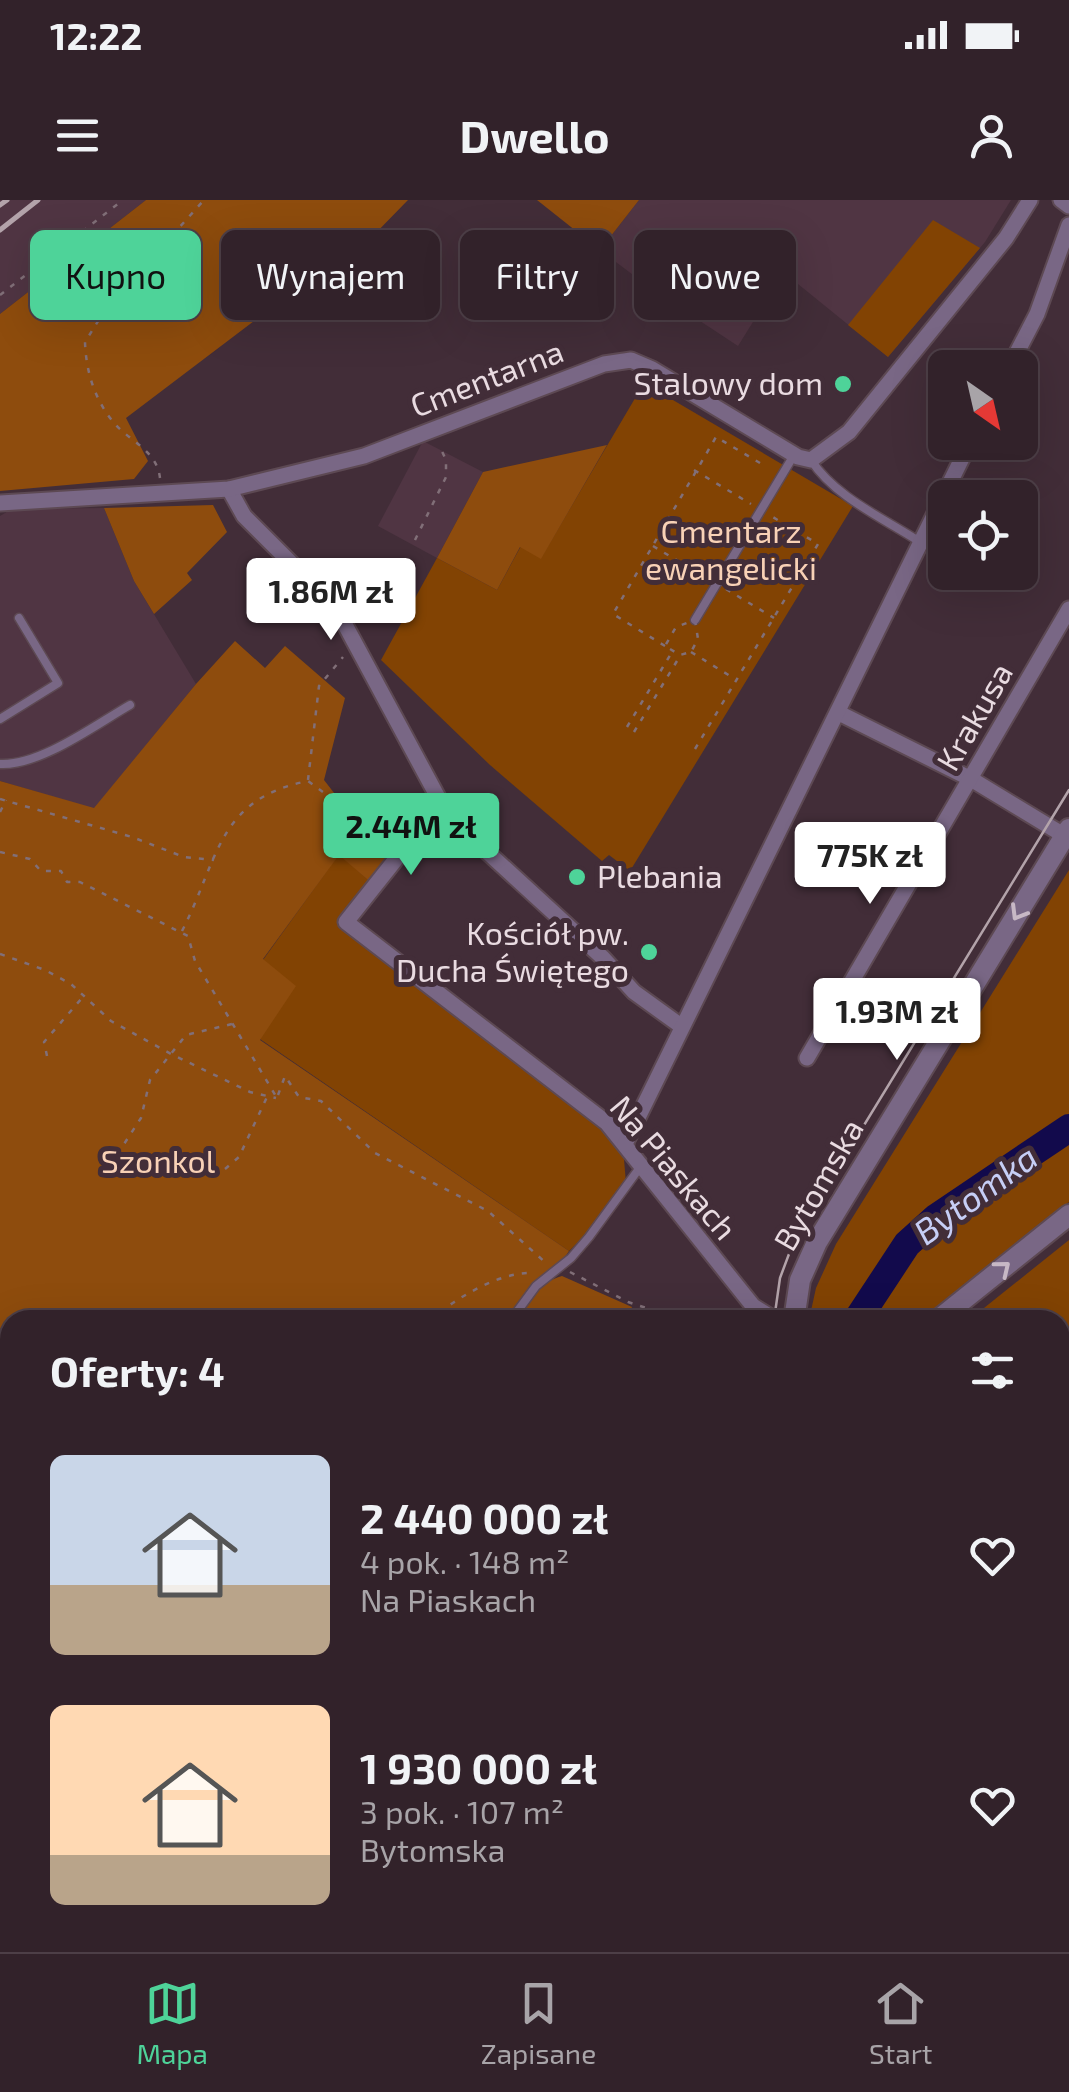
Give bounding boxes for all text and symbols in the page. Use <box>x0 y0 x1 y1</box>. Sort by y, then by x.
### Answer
text: 12:22 <box>50 12 142 58</box>
icon: menu <box>50 108 105 163</box>
text: Dwello <box>459 108 610 162</box>
icon: person <box>964 108 1019 163</box>
chip: Kupno <box>30 230 201 320</box>
chip: Wynajem <box>221 230 440 320</box>
chip: Filtry <box>460 230 614 320</box>
chip: Nowe <box>634 230 796 320</box>
street label: Cmentarna <box>404 331 568 424</box>
north arrow <box>928 350 1038 460</box>
map controls <box>928 350 1038 590</box>
place label: Stalowy dom <box>634 363 823 401</box>
marker: Stalowy dom <box>832 373 854 395</box>
button: locate <box>928 480 1038 590</box>
park label: Cmentarz ewangelicki <box>645 511 817 586</box>
pin: 1.86M zł <box>228 558 434 643</box>
text: 1.86M zł <box>269 571 393 609</box>
street label: Krakusa <box>927 656 1019 776</box>
pin: 2.44M zł <box>308 793 514 878</box>
text: 2.44M zł <box>345 806 477 844</box>
pin: 775K zł <box>778 822 962 907</box>
text: 775K zł <box>817 835 923 873</box>
place label: Plebania <box>597 856 722 894</box>
marker: Plebania <box>566 866 588 888</box>
one-way arrow <box>1011 902 1030 920</box>
place label: Kościół pw. Ducha Świętego <box>396 913 629 988</box>
marker: Kościół pw. Ducha Świętego <box>638 941 660 963</box>
pin: 1.93M zł <box>794 978 1000 1063</box>
text: 1.93M zł <box>835 991 959 1029</box>
street label: Na Piaskach <box>603 1087 746 1246</box>
street label: Bytomska <box>764 1112 870 1256</box>
water label: Bytomka <box>905 1135 1045 1253</box>
park label: Szonkol <box>101 1141 216 1179</box>
one-way arrow <box>992 1262 1010 1280</box>
icon: filters <box>965 1343 1020 1398</box>
text: Oferty: 4 <box>50 1345 225 1395</box>
text: 2 440 000 zł <box>360 1492 608 1542</box>
icon: home <box>130 1495 250 1615</box>
icon: heart <box>965 1528 1020 1583</box>
text: 4 pok. · 148 m² <box>360 1542 569 1580</box>
text: Na Piaskach <box>360 1580 536 1618</box>
text: 1 930 000 zł <box>360 1742 597 1792</box>
icon: home <box>130 1745 250 1865</box>
icon: heart <box>965 1778 1020 1833</box>
text: 3 pok. · 107 m² <box>360 1792 564 1830</box>
text: Bytomska <box>360 1830 505 1868</box>
tab: Mapa <box>136 1976 208 2070</box>
tab: Zapisane <box>481 1976 596 2070</box>
tab: Start <box>869 1976 933 2070</box>

